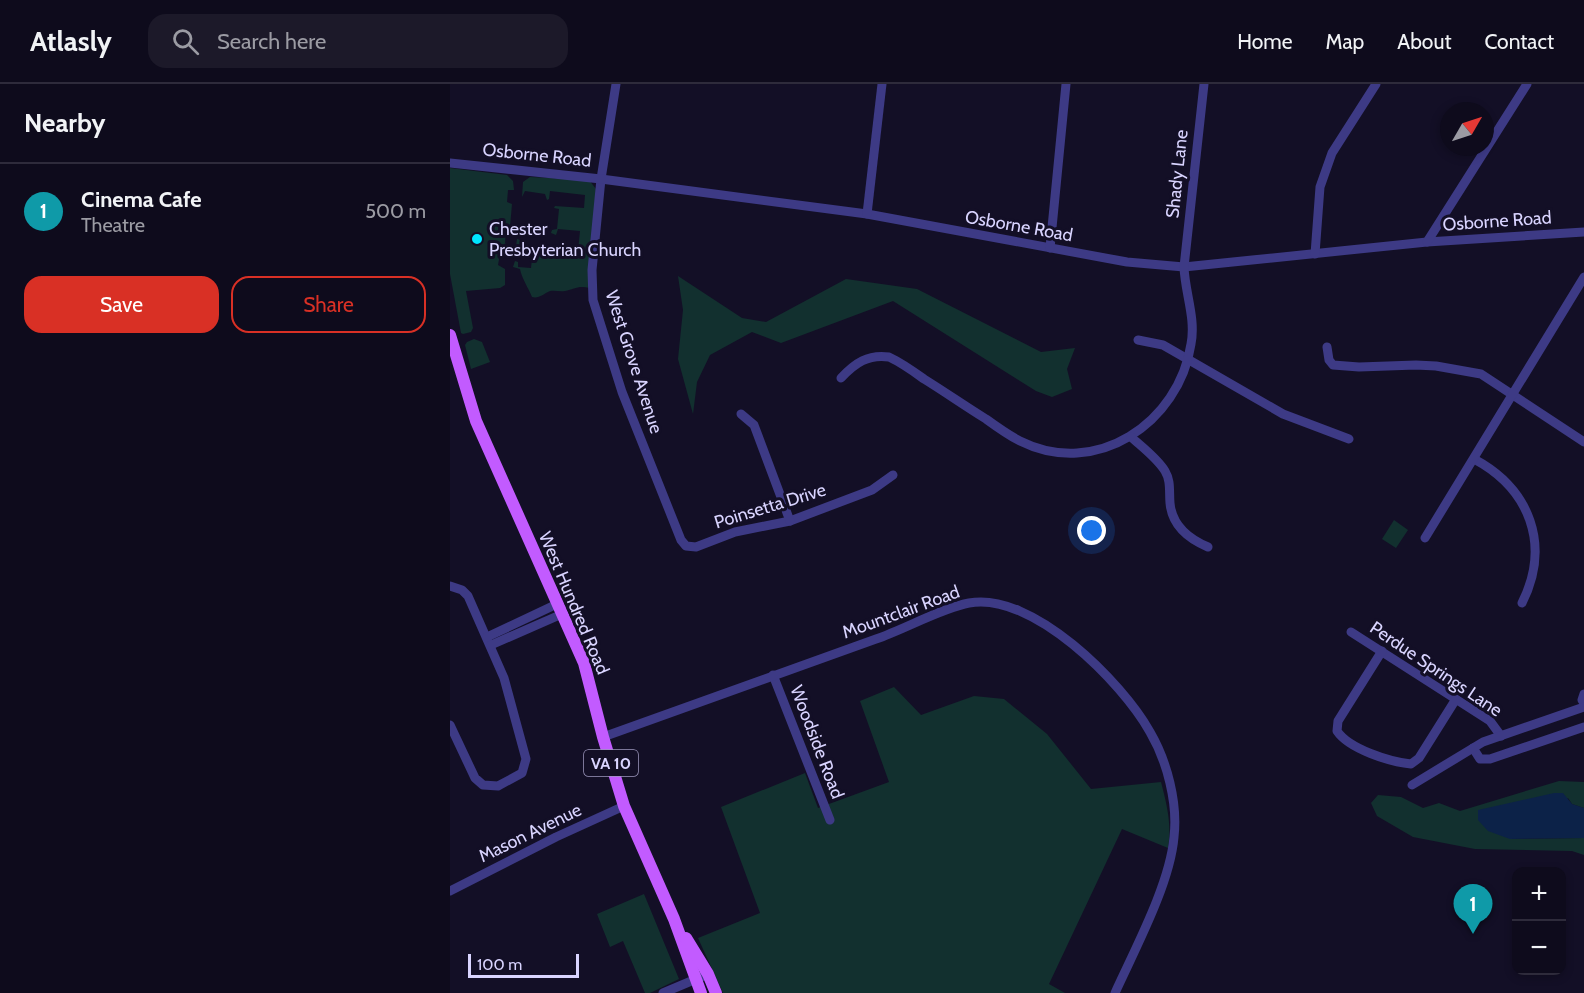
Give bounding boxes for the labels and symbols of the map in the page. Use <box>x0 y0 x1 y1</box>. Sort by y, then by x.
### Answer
north arrow <box>1440 102 1494 156</box>
street label: Shady Lane <box>1161 129 1193 219</box>
street label: Osborne Road <box>482 138 592 172</box>
street label: Osborne Road <box>963 206 1075 246</box>
street label: Osborne Road <box>1442 206 1552 236</box>
place label: Chester Presbyterian Church <box>489 218 641 261</box>
marker: Chester Presbyterian Church <box>470 232 484 246</box>
street label: West Grove Avenue <box>600 288 668 436</box>
street label: Poinsetta Drive <box>711 479 829 533</box>
your location <box>1077 516 1106 545</box>
street label: West Hundred Road <box>534 528 614 678</box>
street label: Mountclair Road <box>839 581 963 643</box>
street label: Perdue Springs Lane <box>1366 617 1506 721</box>
street label: Woodside Road <box>785 682 849 802</box>
road number: VA 10 <box>584 750 638 776</box>
street label: Mason Avenue <box>475 799 585 867</box>
pin: 1 <box>1454 884 1492 934</box>
scale bar <box>468 951 579 978</box>

